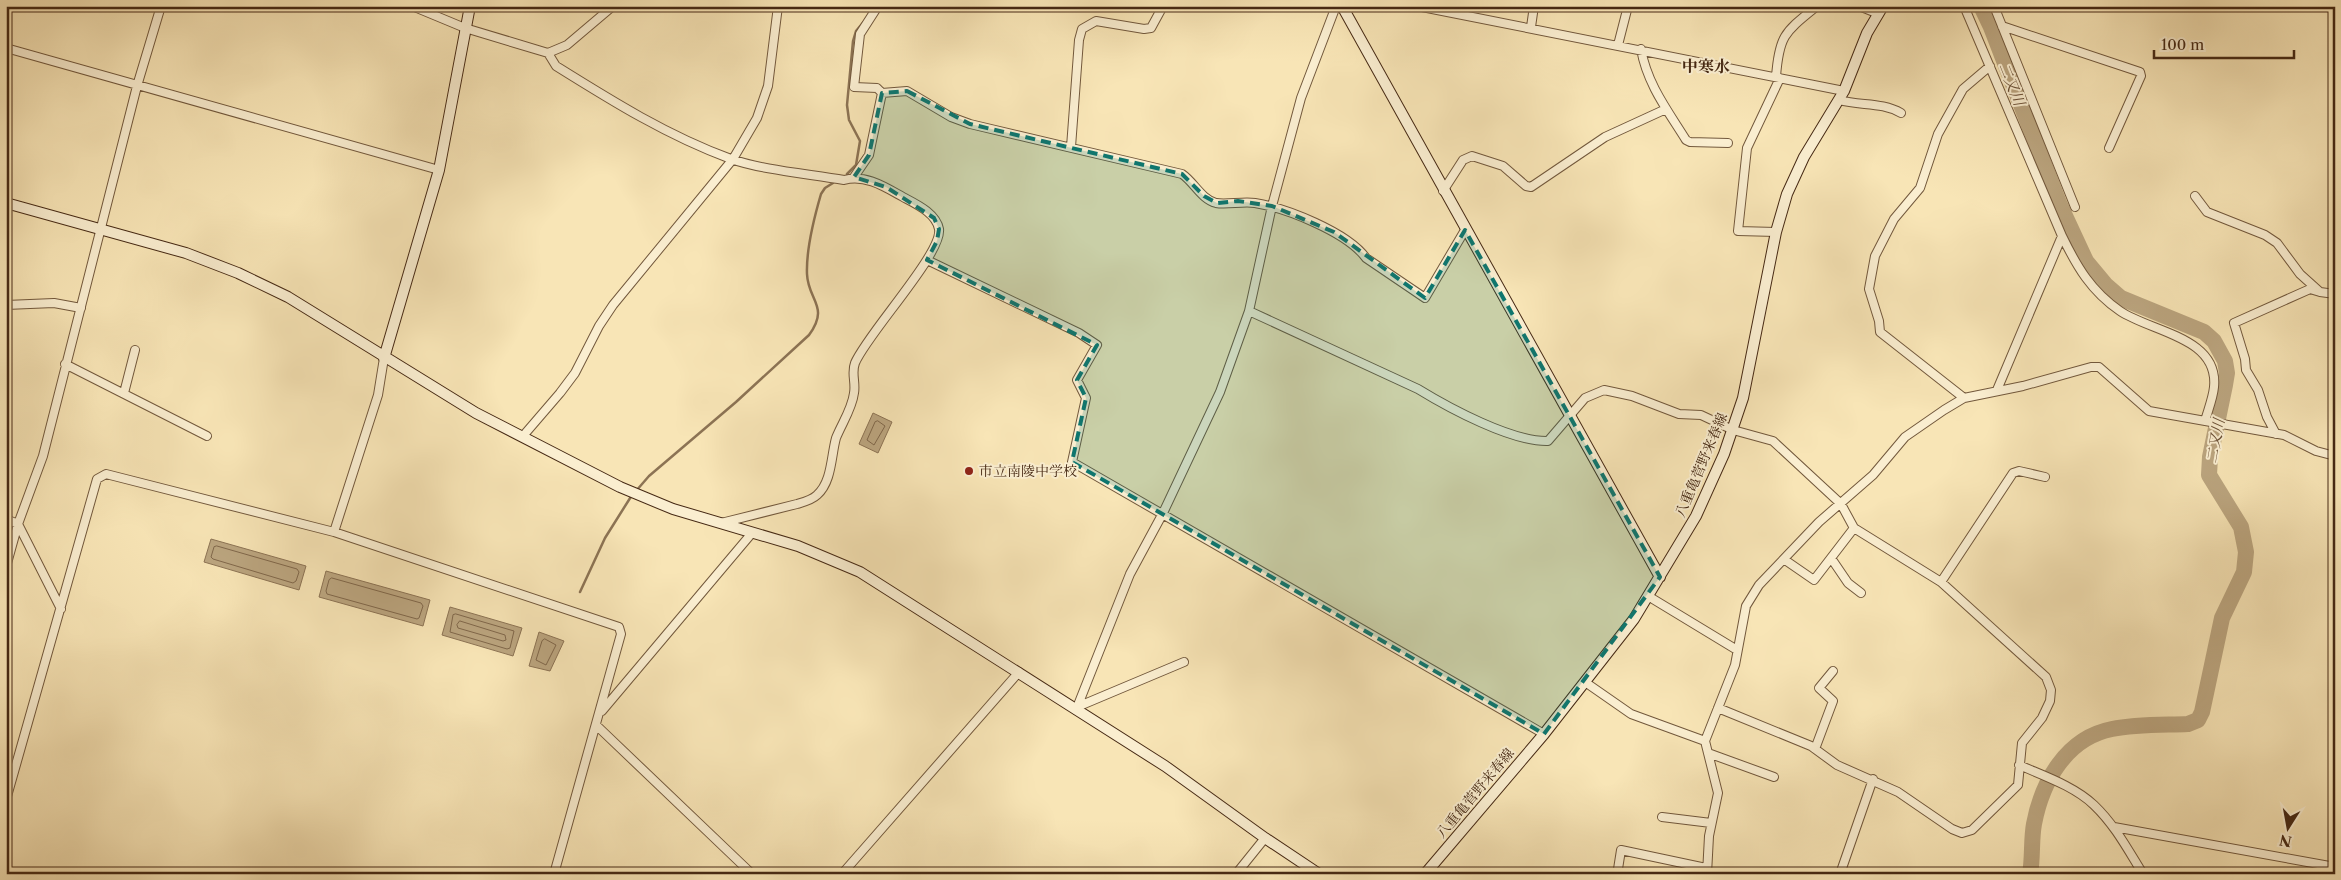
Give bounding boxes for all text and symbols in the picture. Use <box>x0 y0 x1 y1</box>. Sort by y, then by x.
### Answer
scale bar <box>2154 28 2294 60</box>
text: 100 m <box>2161 35 2204 54</box>
district label: 中寒水 <box>1682 56 1730 76</box>
water label: 二又川 <box>1995 60 2030 110</box>
street label: 八重亀菅野来春線 <box>1671 410 1731 520</box>
water label: 二又川 <box>2202 415 2229 465</box>
place label: 市立南陵中学校 <box>979 462 1077 480</box>
marker: 市立南陵中学校 <box>963 465 975 477</box>
street label: 八重亀菅野来春線 <box>1432 744 1518 842</box>
north arrow <box>2264 802 2314 852</box>
text: N <box>2278 831 2293 851</box>

